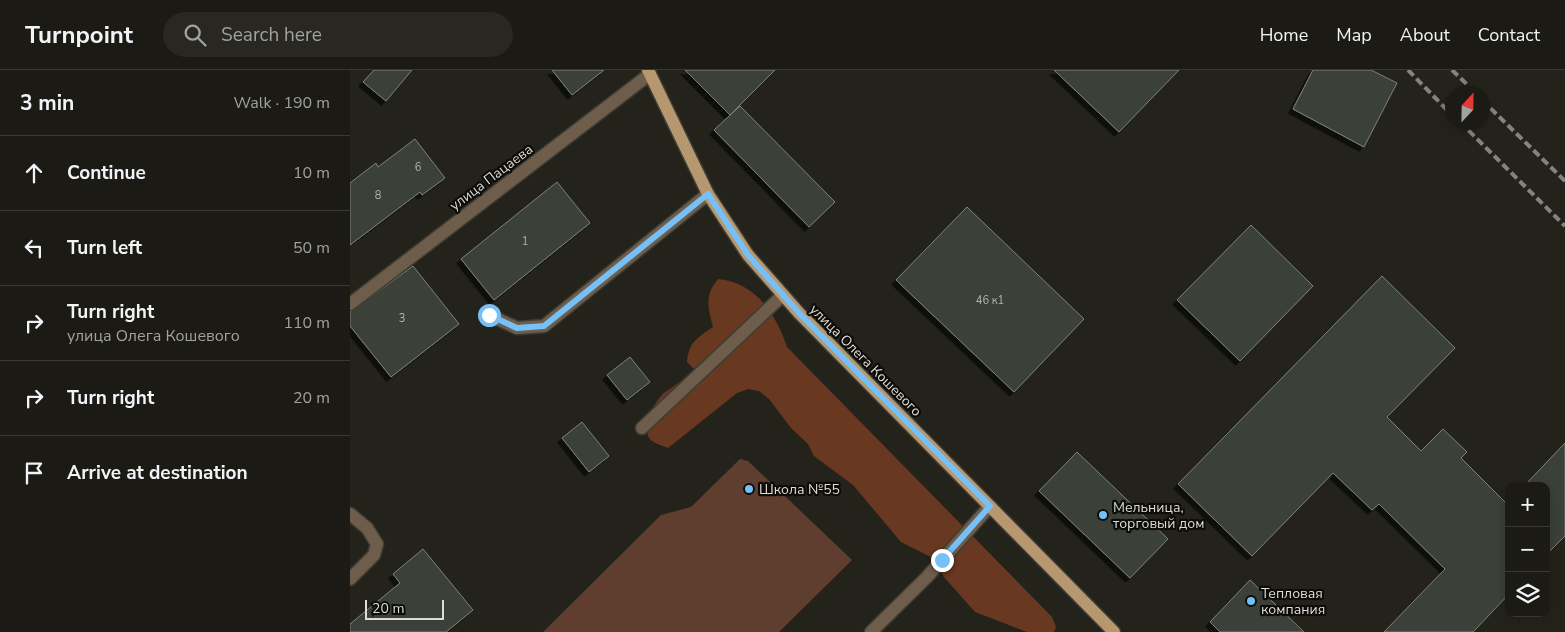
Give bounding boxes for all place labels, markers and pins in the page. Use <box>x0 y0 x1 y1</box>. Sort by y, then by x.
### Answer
place label: Школа №55 <box>759 480 840 499</box>
marker: Школа №55 <box>743 483 755 495</box>
place label: Мельница, торговый дом <box>1113 498 1205 533</box>
marker: Мельница, торговый дом <box>1097 509 1109 521</box>
place label: Тепловая компания <box>1261 584 1325 619</box>
marker: Тепловая компания <box>1245 595 1257 607</box>

